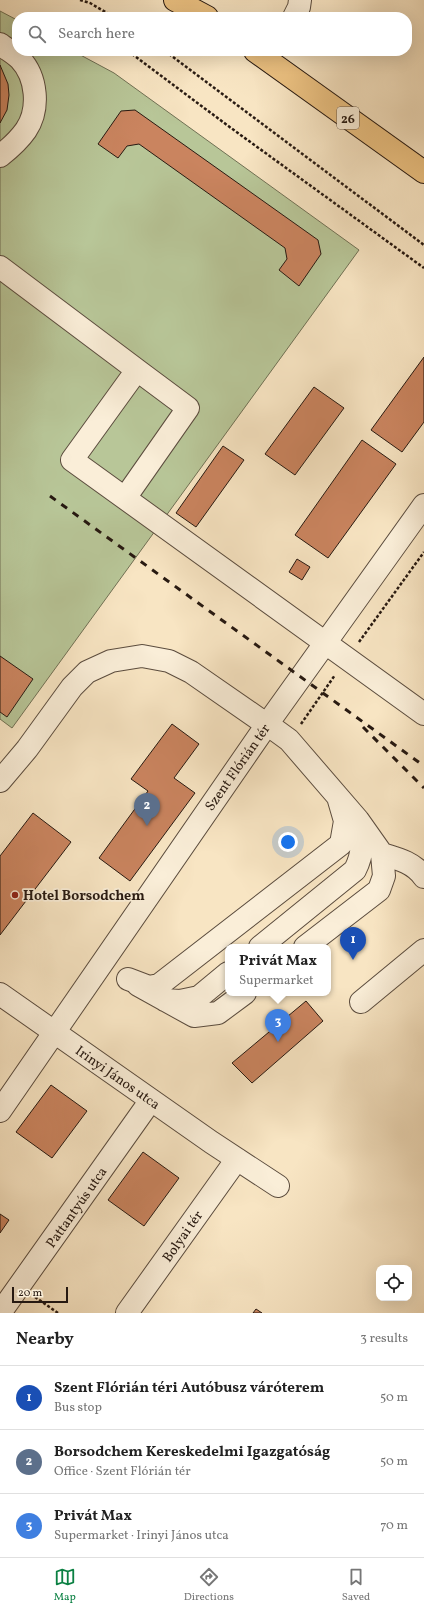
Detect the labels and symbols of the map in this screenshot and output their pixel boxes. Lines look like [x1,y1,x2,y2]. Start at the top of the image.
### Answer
road number: 26 [337,107,359,129]
street label: Szent Flórián tér [201,720,275,815]
pin: 2 [134,793,160,826]
your location [278,832,298,852]
place label: Hotel Borsodchem [23,887,145,906]
marker: Hotel Borsodchem [10,890,20,900]
pin: 1 [340,927,366,960]
pin: 3 [265,1009,291,1042]
street label: Irinyi János utca [71,1042,163,1115]
street label: Pattantyús utca [42,1163,112,1252]
street label: Bolyai tér [159,1207,208,1266]
scale bar [12,1285,68,1304]

